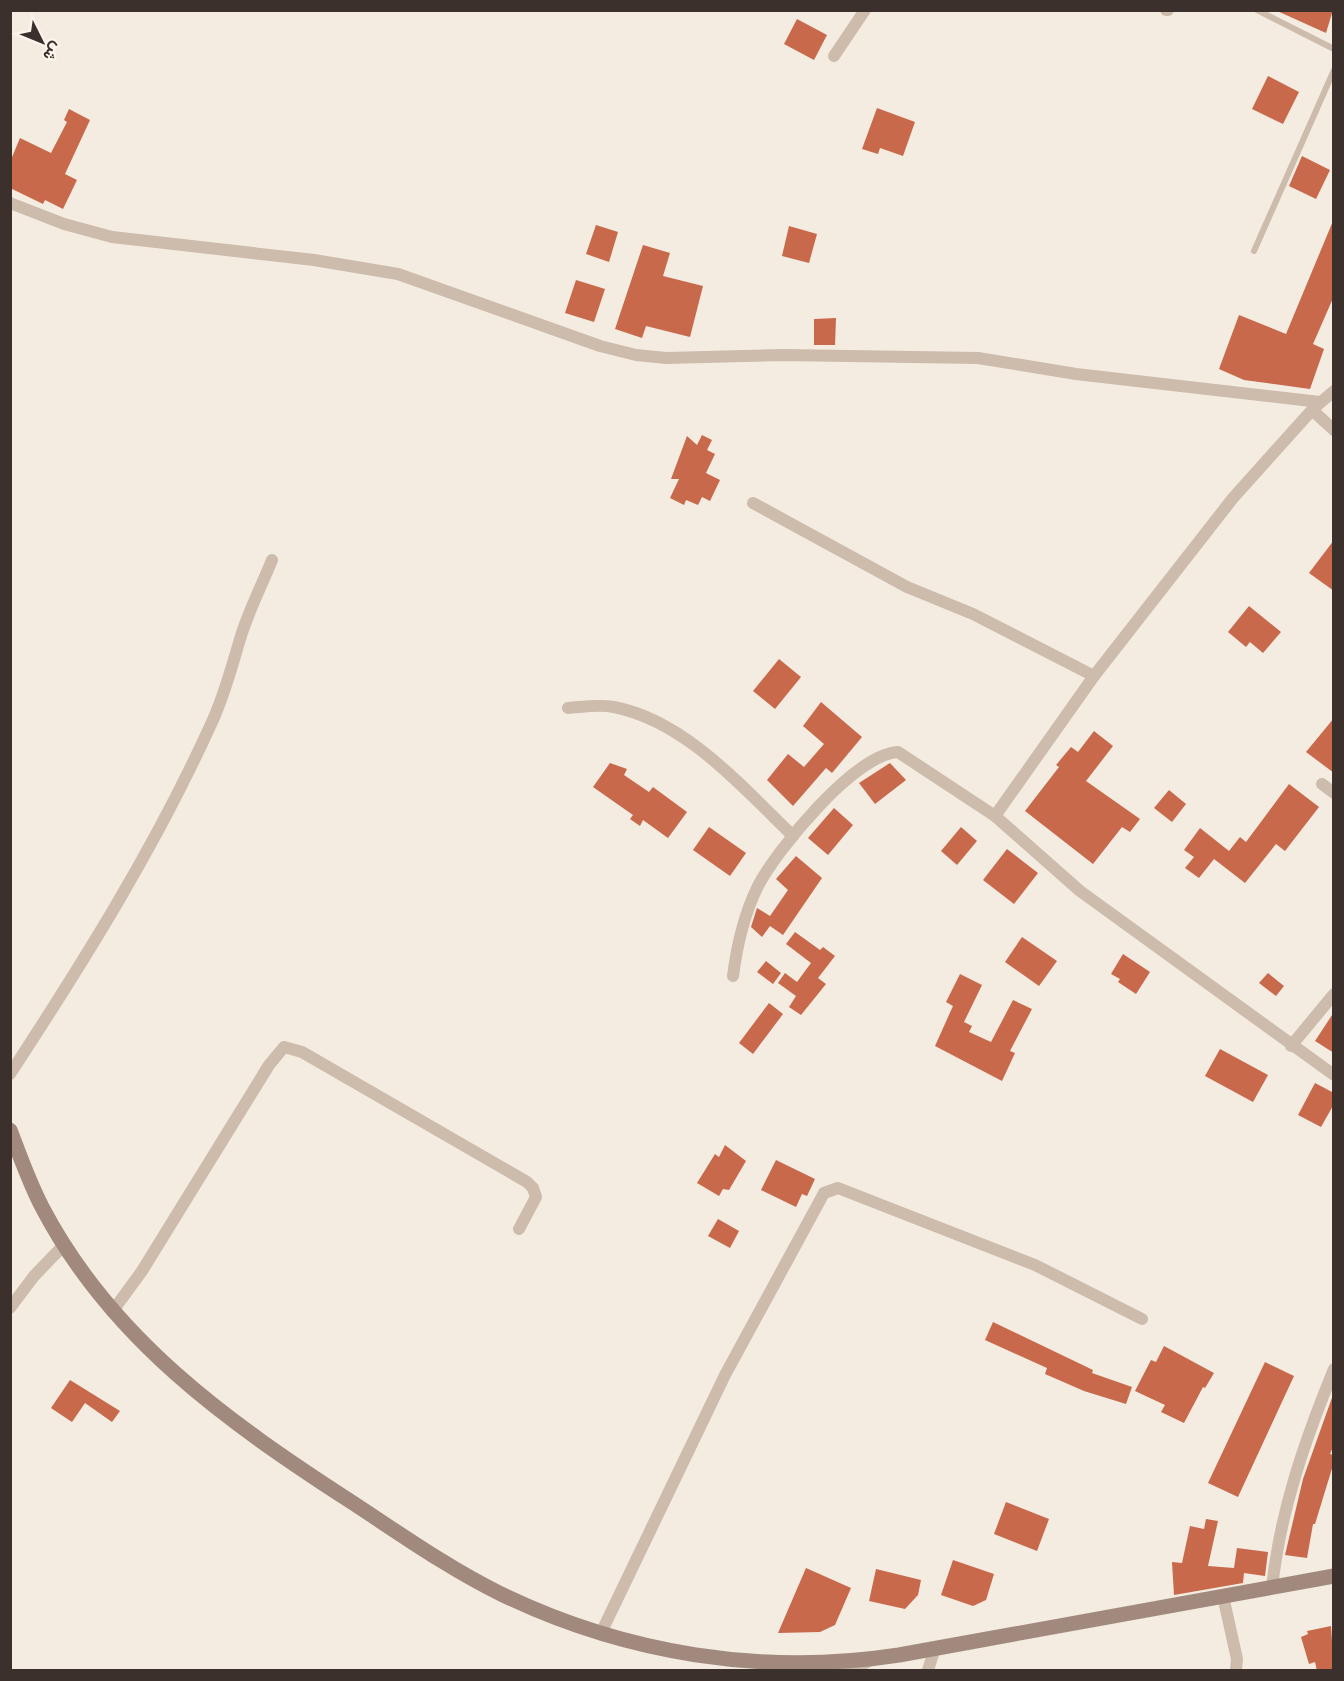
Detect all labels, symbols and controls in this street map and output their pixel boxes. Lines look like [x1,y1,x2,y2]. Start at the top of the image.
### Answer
north arrow [12,12,72,72]
text: ش [38,37,67,66]

